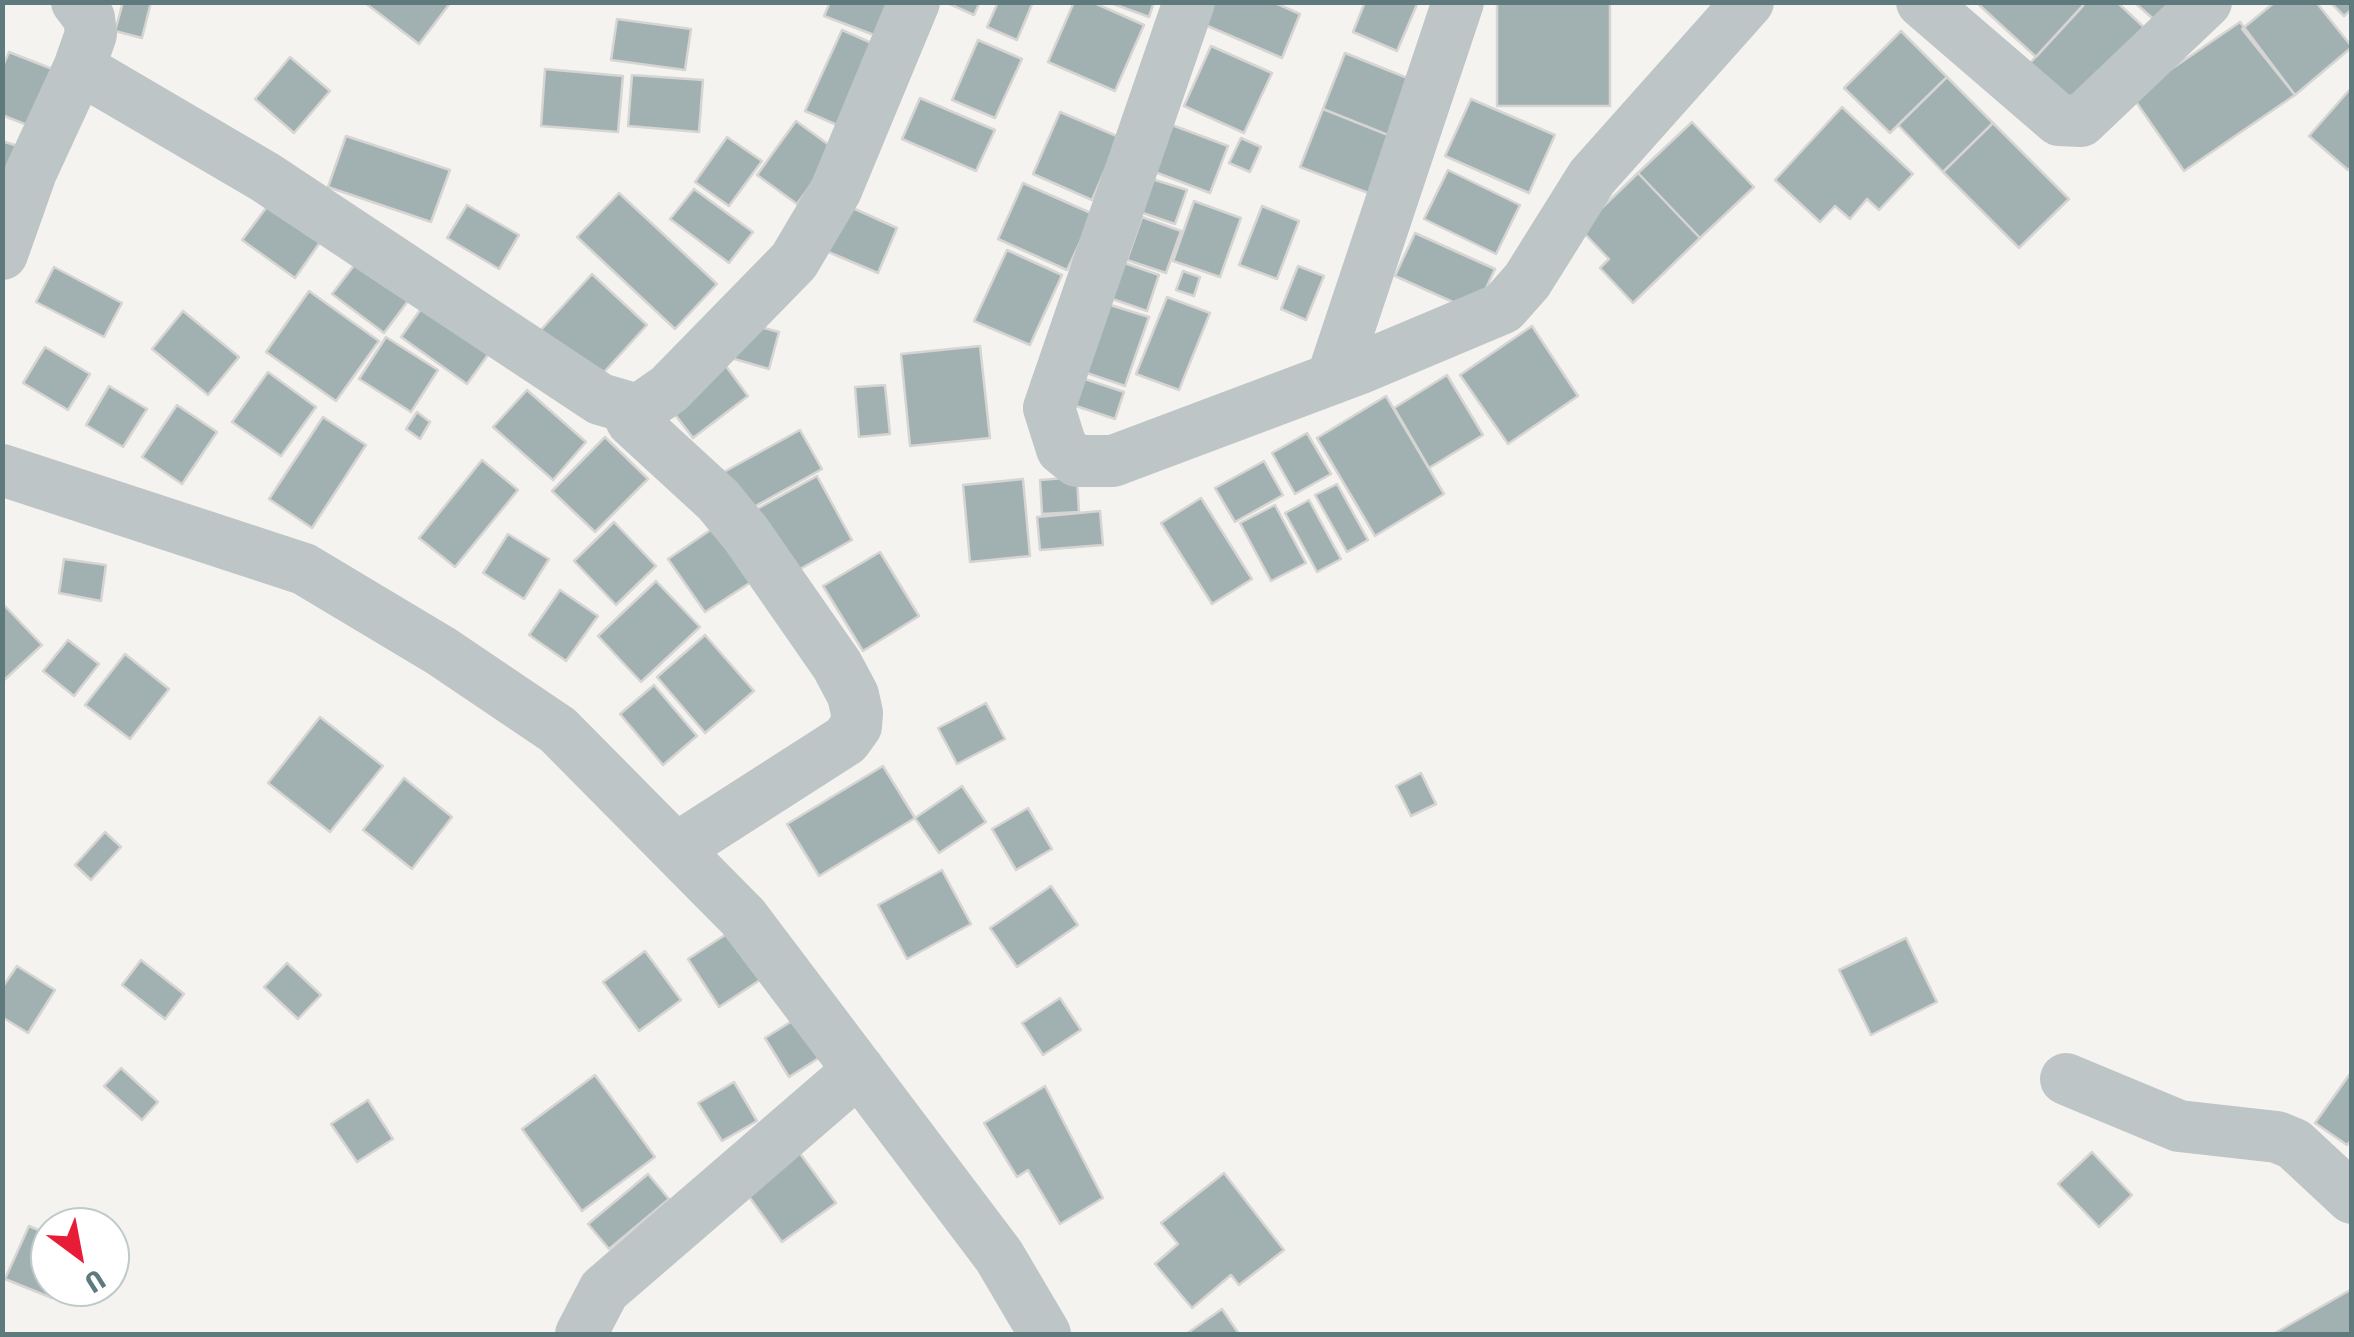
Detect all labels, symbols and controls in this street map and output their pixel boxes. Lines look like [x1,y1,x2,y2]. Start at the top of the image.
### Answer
north arrow [30,1207,130,1307]
text: U [79,1263,111,1300]

